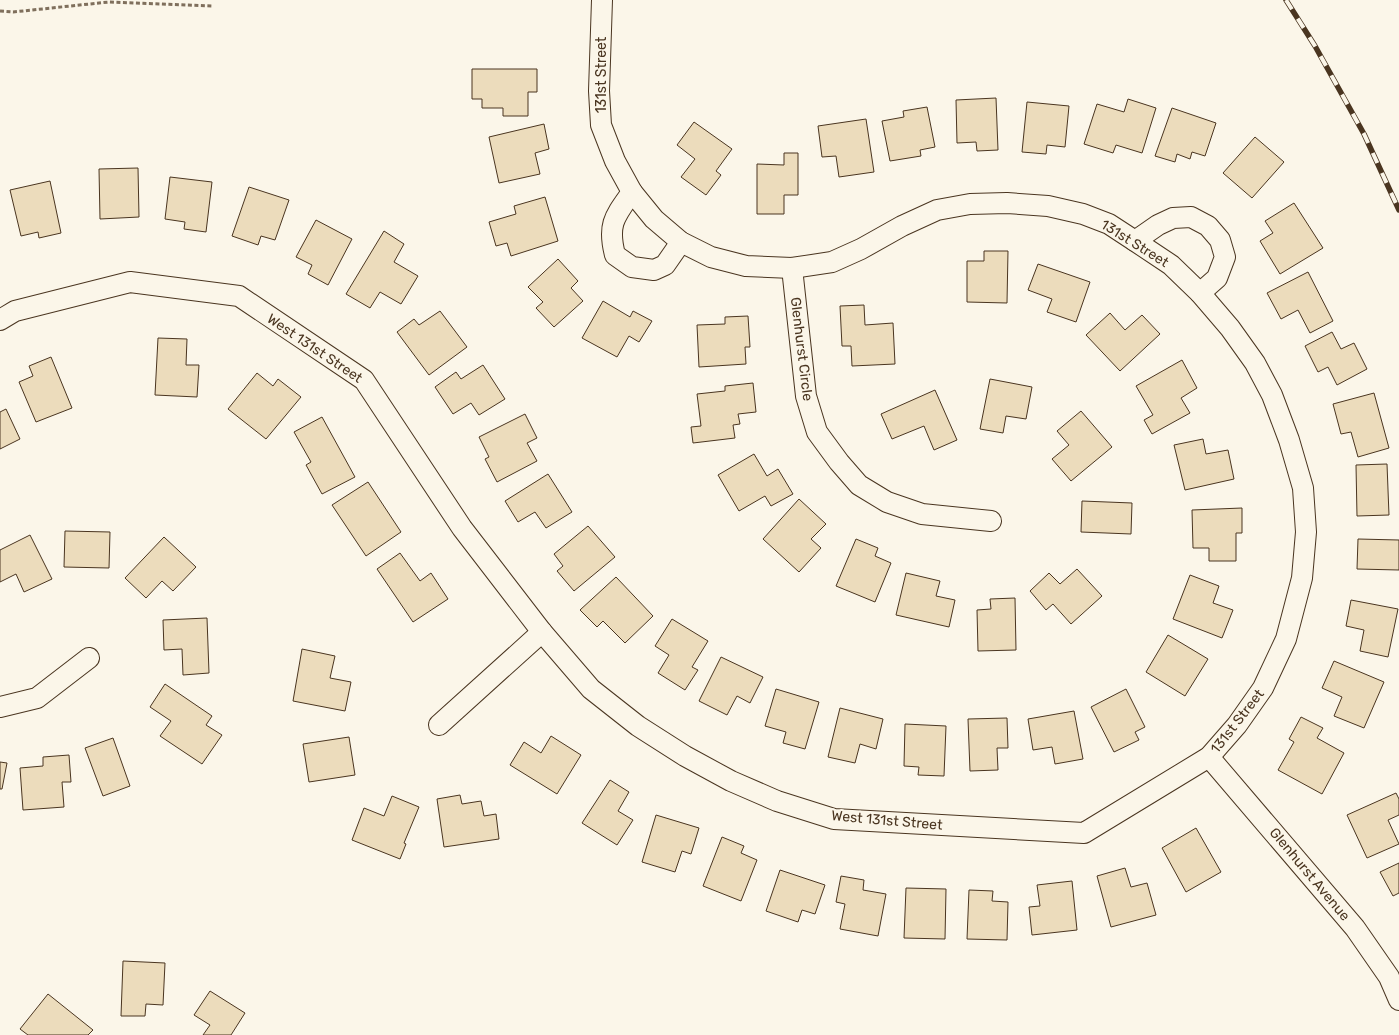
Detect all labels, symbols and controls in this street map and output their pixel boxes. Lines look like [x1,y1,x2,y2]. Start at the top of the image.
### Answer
street label: 131st Street [593,36,610,113]
street label: 131st Street [1098,216,1172,271]
street label: Glenhurst Circle [787,296,816,402]
street label: West 131st Street [264,310,366,387]
street label: 131st Street [1207,685,1268,757]
street label: West 131st Street [831,807,944,834]
street label: Glenhurst Avenue [1266,824,1354,924]

